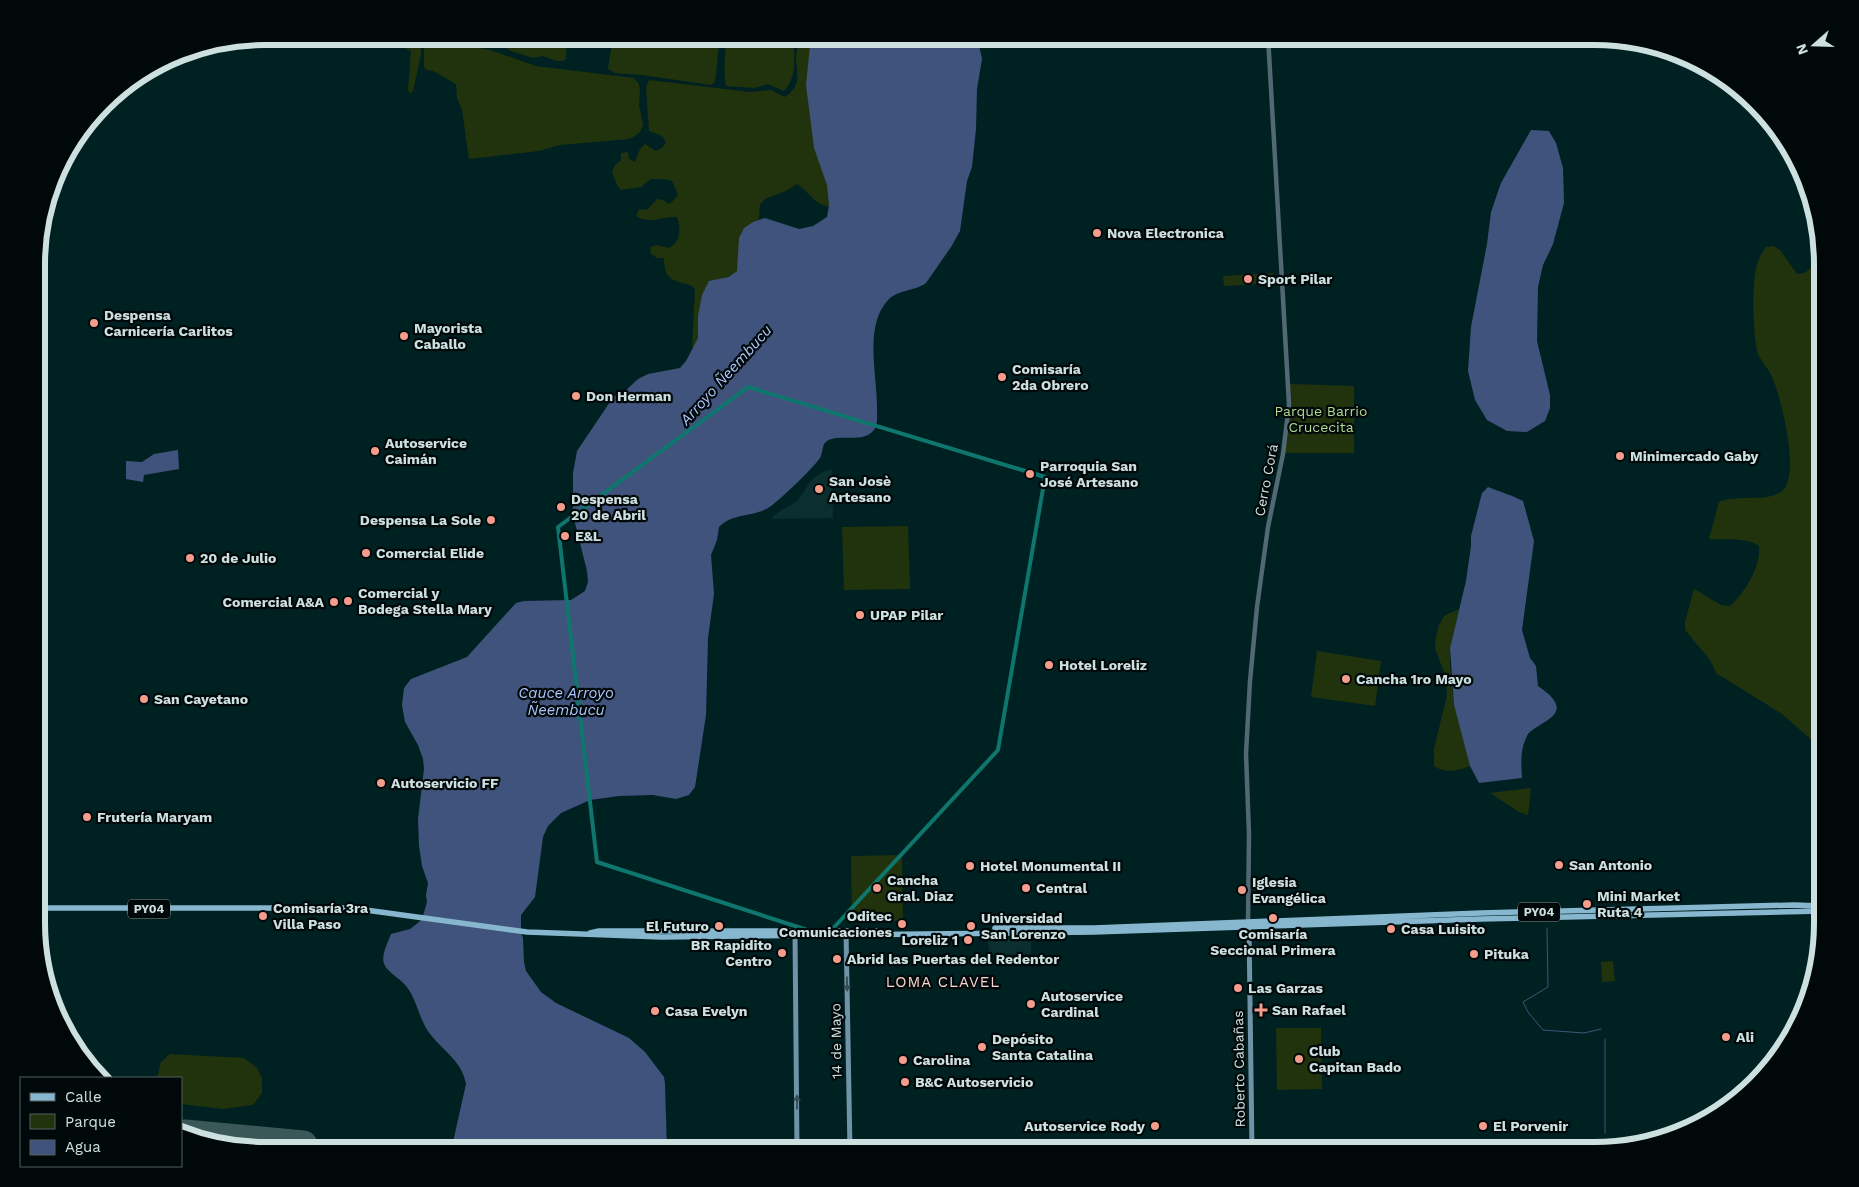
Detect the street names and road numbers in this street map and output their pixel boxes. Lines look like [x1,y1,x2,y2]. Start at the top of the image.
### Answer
street label: Cerro Corá [1251,442,1281,518]
road number: PY04 [128,900,170,919]
road number: PY04 [1518,902,1560,922]
street label: 14 de Mayo [827,1003,845,1079]
street label: Roberto Cabañas [1230,1010,1248,1128]

